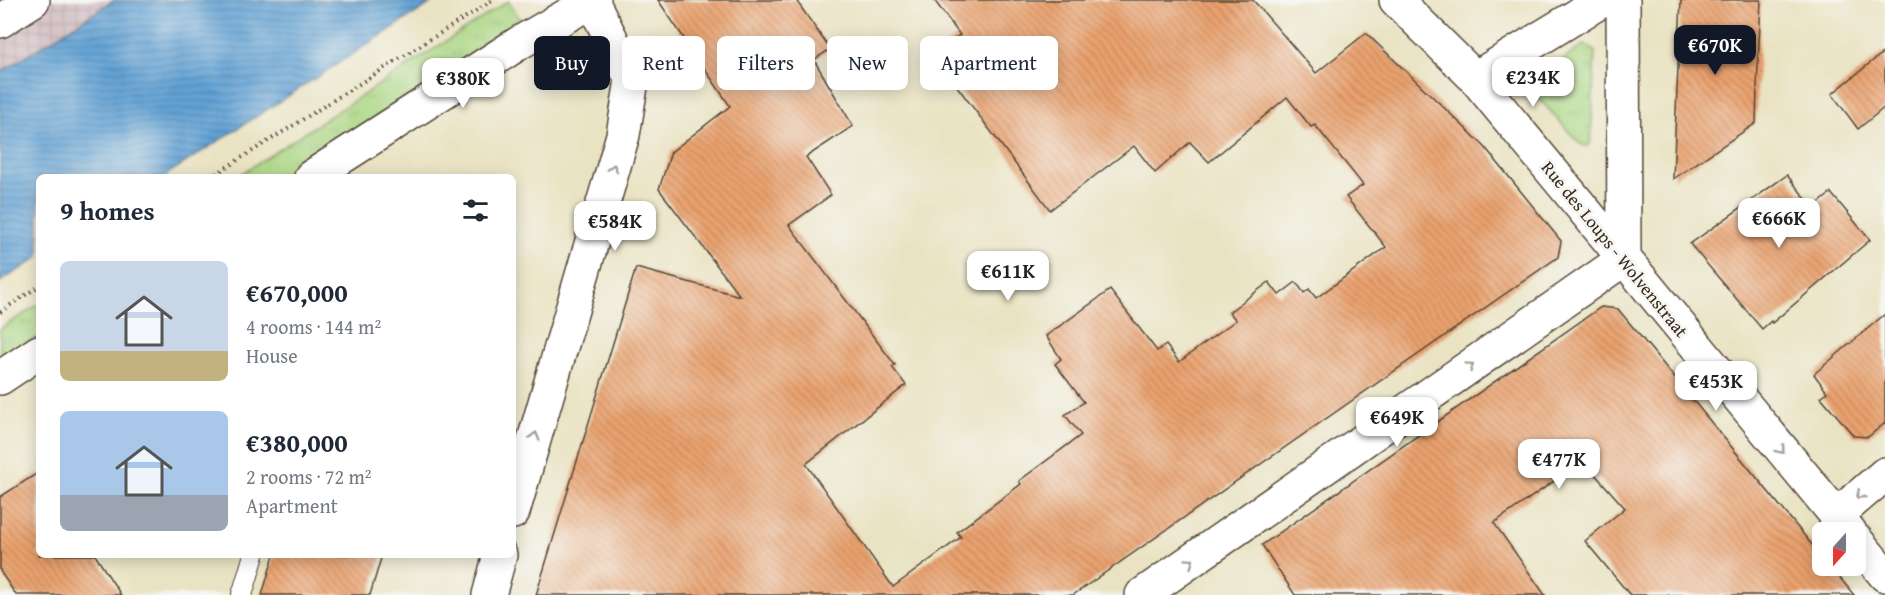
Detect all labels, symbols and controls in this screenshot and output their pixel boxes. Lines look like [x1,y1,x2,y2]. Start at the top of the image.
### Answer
pin: €670K [1673,25,1757,76]
text: €670K [1688,30,1742,59]
chip: Buy [534,36,610,90]
chip: Rent [622,36,705,90]
chip: Filters [717,36,815,90]
chip: New [827,36,908,90]
chip: Apartment [920,36,1058,90]
pin: €234K [1491,57,1575,108]
pin: €380K [421,58,505,109]
text: €234K [1506,62,1560,91]
text: €380K [436,63,490,92]
street label: Rue des Loups - Wolvenstraat [1535,155,1695,344]
one-way arrow [606,163,619,173]
text: 9 homes [60,191,155,230]
icon: filters [459,194,492,227]
pin: €666K [1737,198,1821,249]
pin: €584K [573,201,657,252]
text: €666K [1752,203,1806,232]
text: €584K [588,206,642,235]
pin: €611K [966,251,1050,302]
text: €611K [981,256,1035,285]
text: €670,000 [246,273,348,312]
icon: home [108,285,180,357]
text: 4 rooms · 144 m² [246,312,381,341]
text: House [246,341,298,370]
pin: €453K [1674,361,1758,412]
one-way arrow [1463,362,1474,373]
text: €453K [1689,366,1743,395]
pin: €649K [1355,397,1439,448]
text: €649K [1370,402,1424,431]
text: €380,000 [246,423,348,462]
one-way arrow [528,431,540,441]
icon: home [108,435,180,507]
pin: €477K [1517,439,1601,490]
one-way arrow [1773,443,1784,454]
text: €477K [1532,444,1586,473]
text: 2 rooms · 72 m² [246,462,372,491]
one-way arrow [1857,488,1867,499]
text: Apartment [246,491,338,520]
north arrow [1812,522,1866,576]
map controls [1812,522,1866,576]
one-way arrow [1183,558,1194,569]

